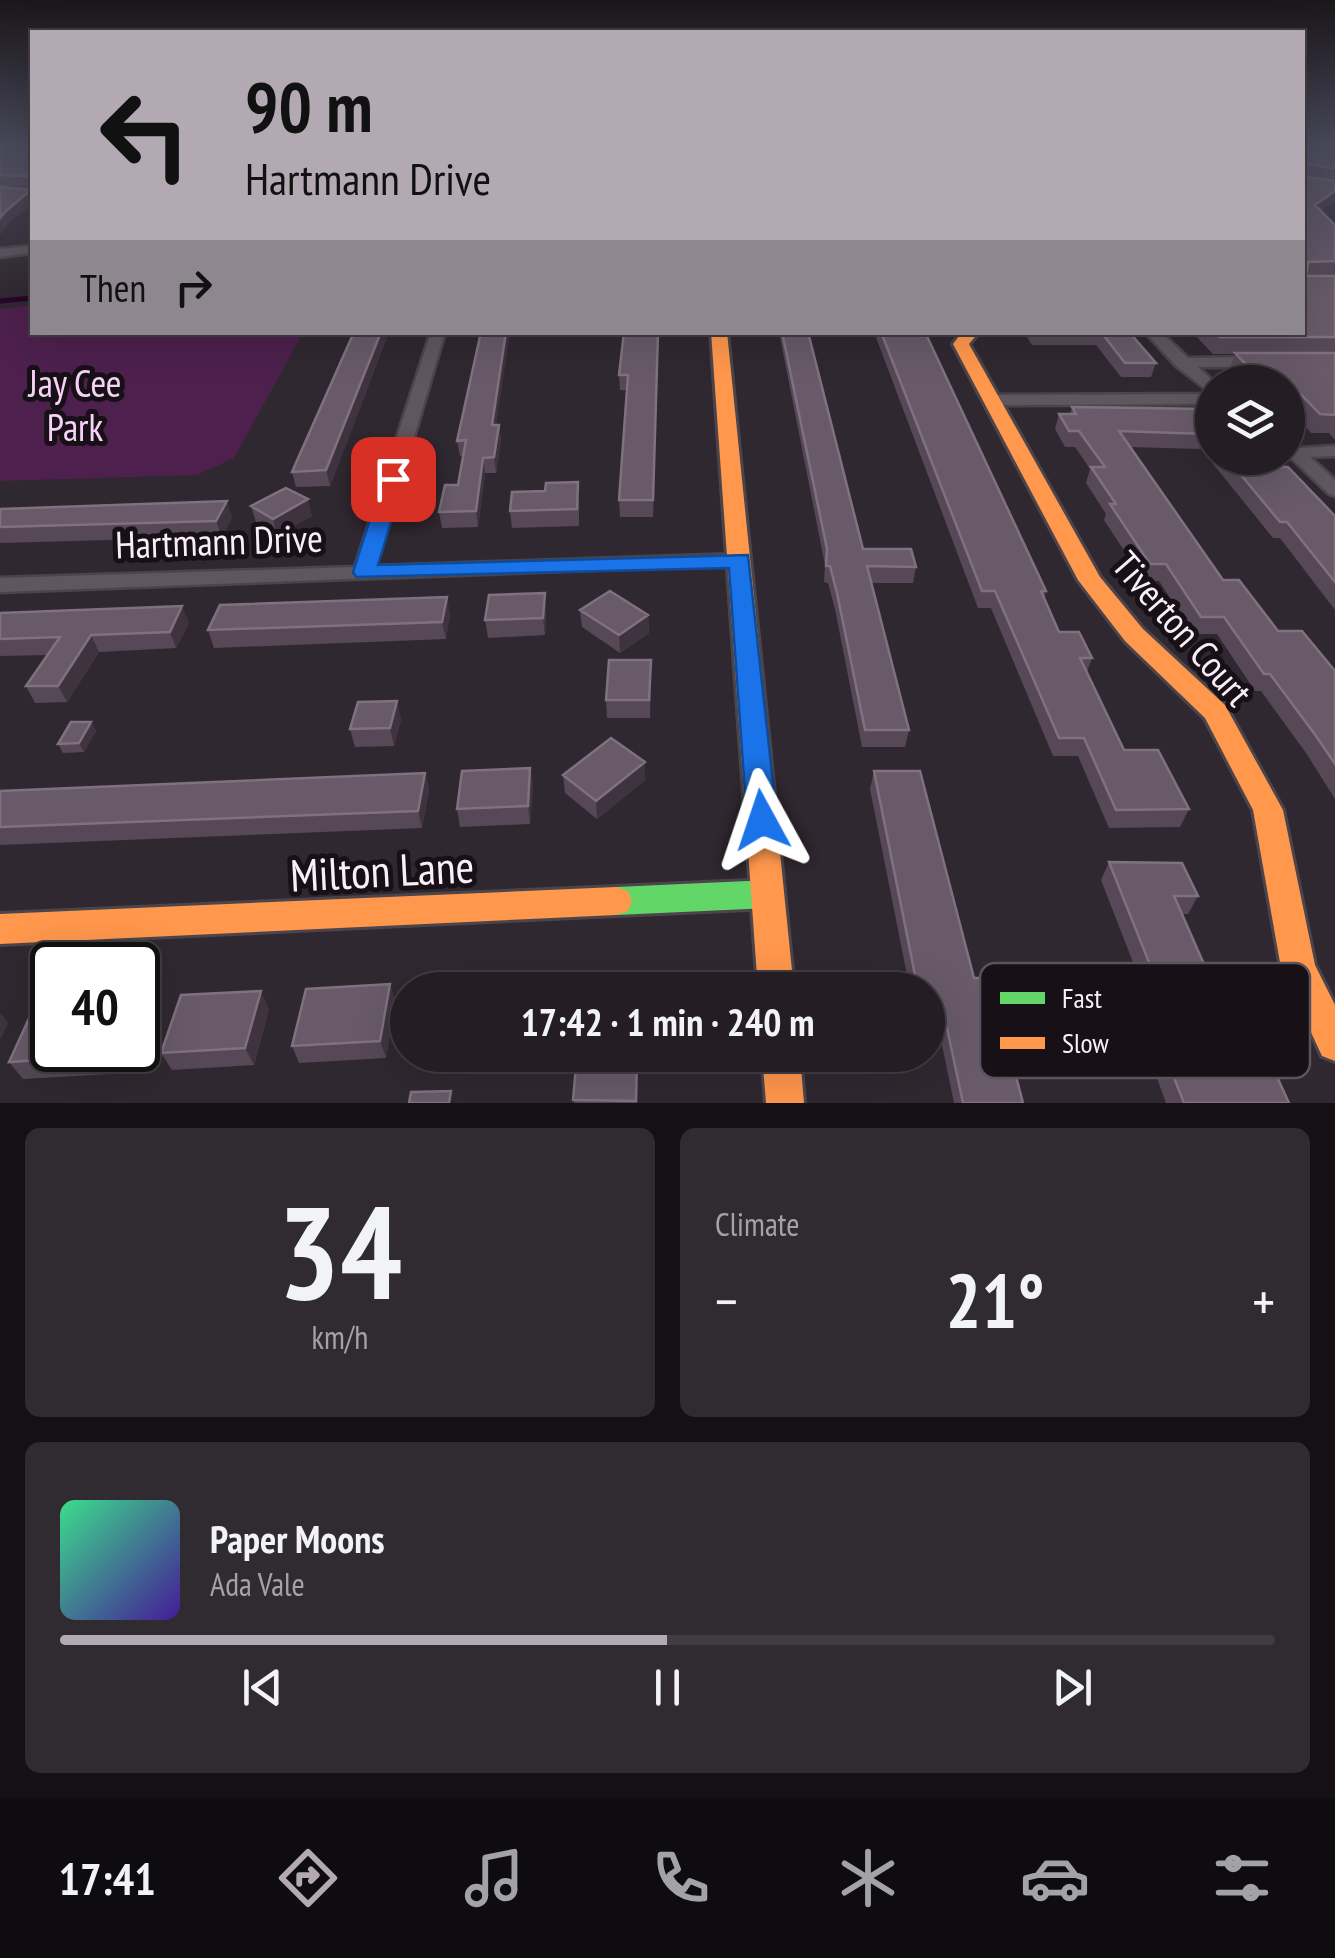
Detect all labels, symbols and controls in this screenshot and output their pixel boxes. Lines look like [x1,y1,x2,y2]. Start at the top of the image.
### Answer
text: 90 m [245,61,373,151]
icon: left [80,70,210,200]
text: Hartmann Drive [245,149,491,207]
icon: right [166,260,221,315]
text: Then [80,263,146,312]
park label: Jay Cee Park [27,358,122,451]
map controls [1195,365,1305,475]
button: layers [1195,365,1305,475]
pin [351,437,436,522]
icon: arrive [366,452,421,507]
street label: Hartmann Drive [114,512,324,569]
street label: Tiverton Court [1103,540,1264,716]
position arrow [710,768,814,872]
street label: Milton Lane [289,836,475,904]
speed limit sign: 40 [30,942,160,1072]
legend [980,963,1310,1078]
text: Fast [1062,979,1102,1016]
text: 17:42 · 1 min · 240 m [521,997,814,1046]
text: Slow [1062,1024,1109,1061]
text: 34 [278,1167,402,1335]
text: Climate [715,1203,799,1245]
text: 21° [945,1252,1045,1349]
text: − [715,1265,738,1336]
text: + [1252,1265,1275,1336]
text: km/h [312,1316,368,1358]
text: Paper Moons [210,1514,385,1563]
text: Ada Vale [210,1563,305,1605]
icon: previous [235,1660,290,1715]
icon: pause [640,1660,695,1715]
icon: next [1045,1660,1100,1715]
icon: directions [273,1843,343,1913]
icon: music [459,1843,529,1913]
icon: phone [646,1843,716,1913]
icon: climate [833,1843,903,1913]
icon: car [1020,1843,1090,1913]
icon: filters [1207,1843,1277,1913]
text: 17:41 [58,1849,156,1907]

